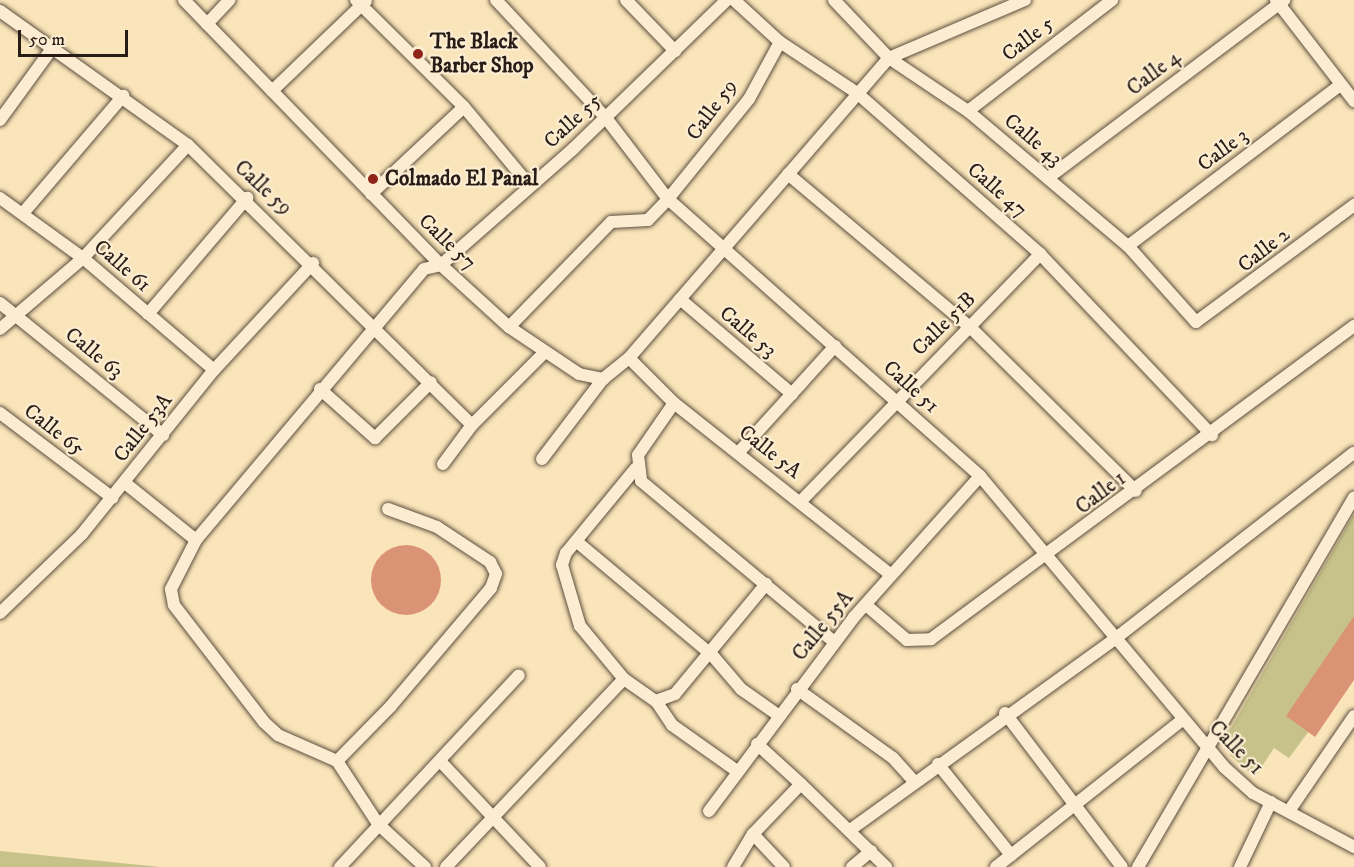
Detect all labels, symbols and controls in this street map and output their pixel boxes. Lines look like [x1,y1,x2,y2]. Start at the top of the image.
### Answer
street label: Calle 5 [997,11,1059,67]
scale bar [21,18,130,56]
text: 50 m [29,29,65,51]
place label: The Black Barber Shop [430,29,534,79]
street label: Calle 4 [1122,45,1186,101]
marker: The Black Barber Shop [411,47,425,61]
street label: Calle 59 [681,74,743,146]
street label: Calle 55 [539,88,607,154]
street label: Calle 43 [999,108,1067,172]
street label: Calle 3 [1193,123,1253,177]
street label: Calle 59 [229,155,297,221]
street label: Calle 47 [962,157,1032,223]
place label: Colmado El Panal [385,166,538,192]
marker: Colmado El Panal [366,172,380,186]
street label: Calle 57 [413,209,481,275]
street label: Calle 2 [1233,222,1295,278]
street label: Calle 61 [88,234,156,298]
street label: Calle 51B [907,287,981,361]
street label: Calle 53 [714,301,782,363]
street label: Calle 63 [60,322,128,384]
street label: Calle 51 [878,355,944,419]
street label: Calle 53A [108,389,178,467]
street label: Calle 65 [19,399,89,461]
street label: Calle 5A [734,420,806,484]
street label: Calle 1 [1071,466,1131,520]
street label: Calle 55A [787,586,859,666]
street label: Calle 51 [1203,715,1269,781]

